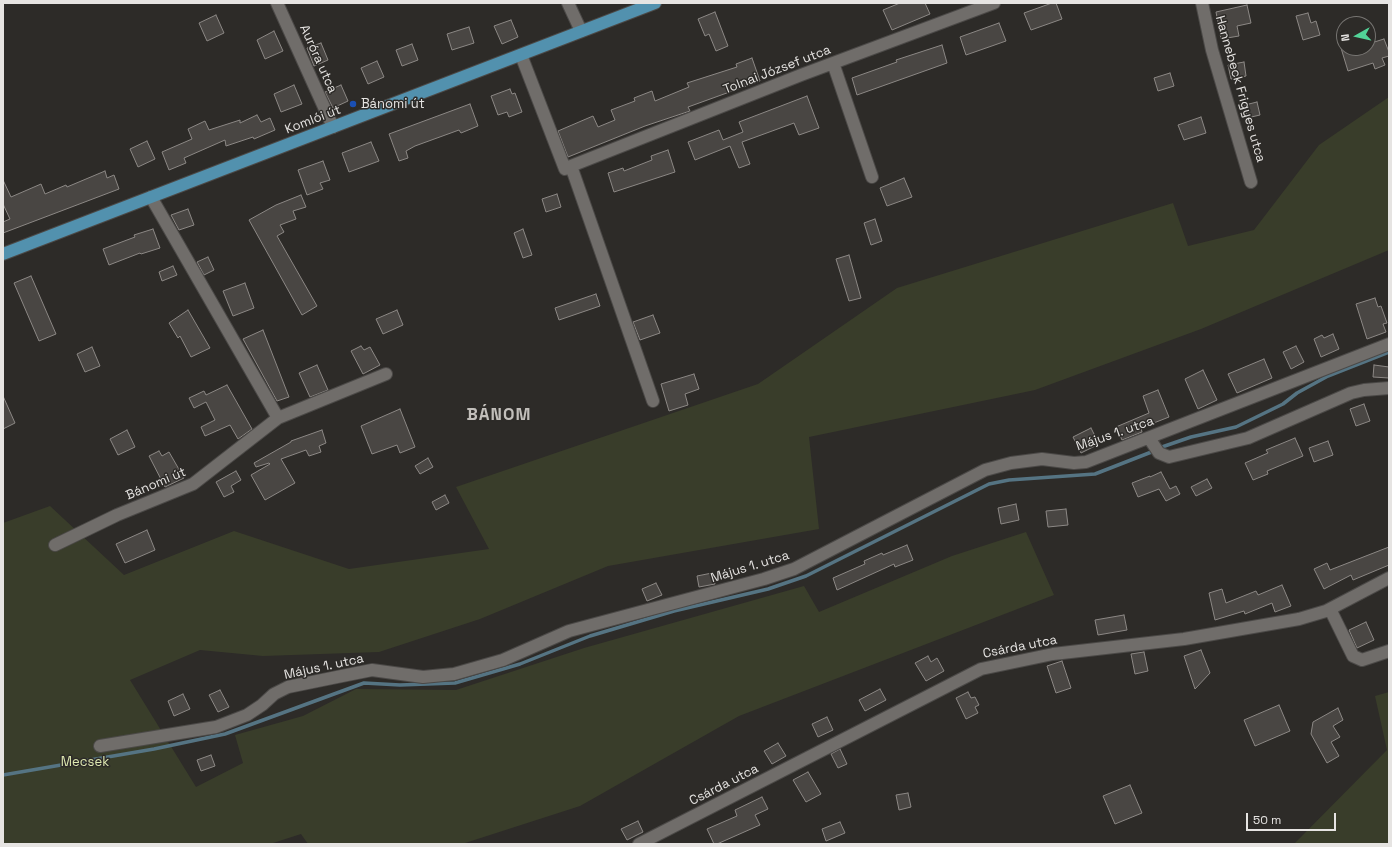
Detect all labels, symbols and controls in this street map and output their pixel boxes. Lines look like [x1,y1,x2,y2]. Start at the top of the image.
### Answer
street label: Hannebeck Frigyes utca [1212,14,1268,164]
north arrow [1336,16,1376,56]
street label: Auróra utca [296,22,340,96]
text: N [1338,33,1353,42]
street label: Tolnai József utca [721,42,833,98]
place label: Bánomi út [361,96,425,112]
marker: Bánomi út [348,99,358,109]
street label: Komlói út [283,102,343,138]
district label: BÁNOM [467,405,531,425]
street label: Május 1. utca [1074,413,1156,455]
street label: Bánomi út [124,464,188,504]
street label: Május 1. utca [709,548,791,586]
street label: Csárda utca [981,632,1059,662]
street label: Május 1. utca [283,651,365,683]
park label: Mecsek [61,754,109,770]
street label: Csárda utca [687,761,761,809]
scale bar [1248,805,1338,831]
text: 50 m [1253,812,1281,828]

